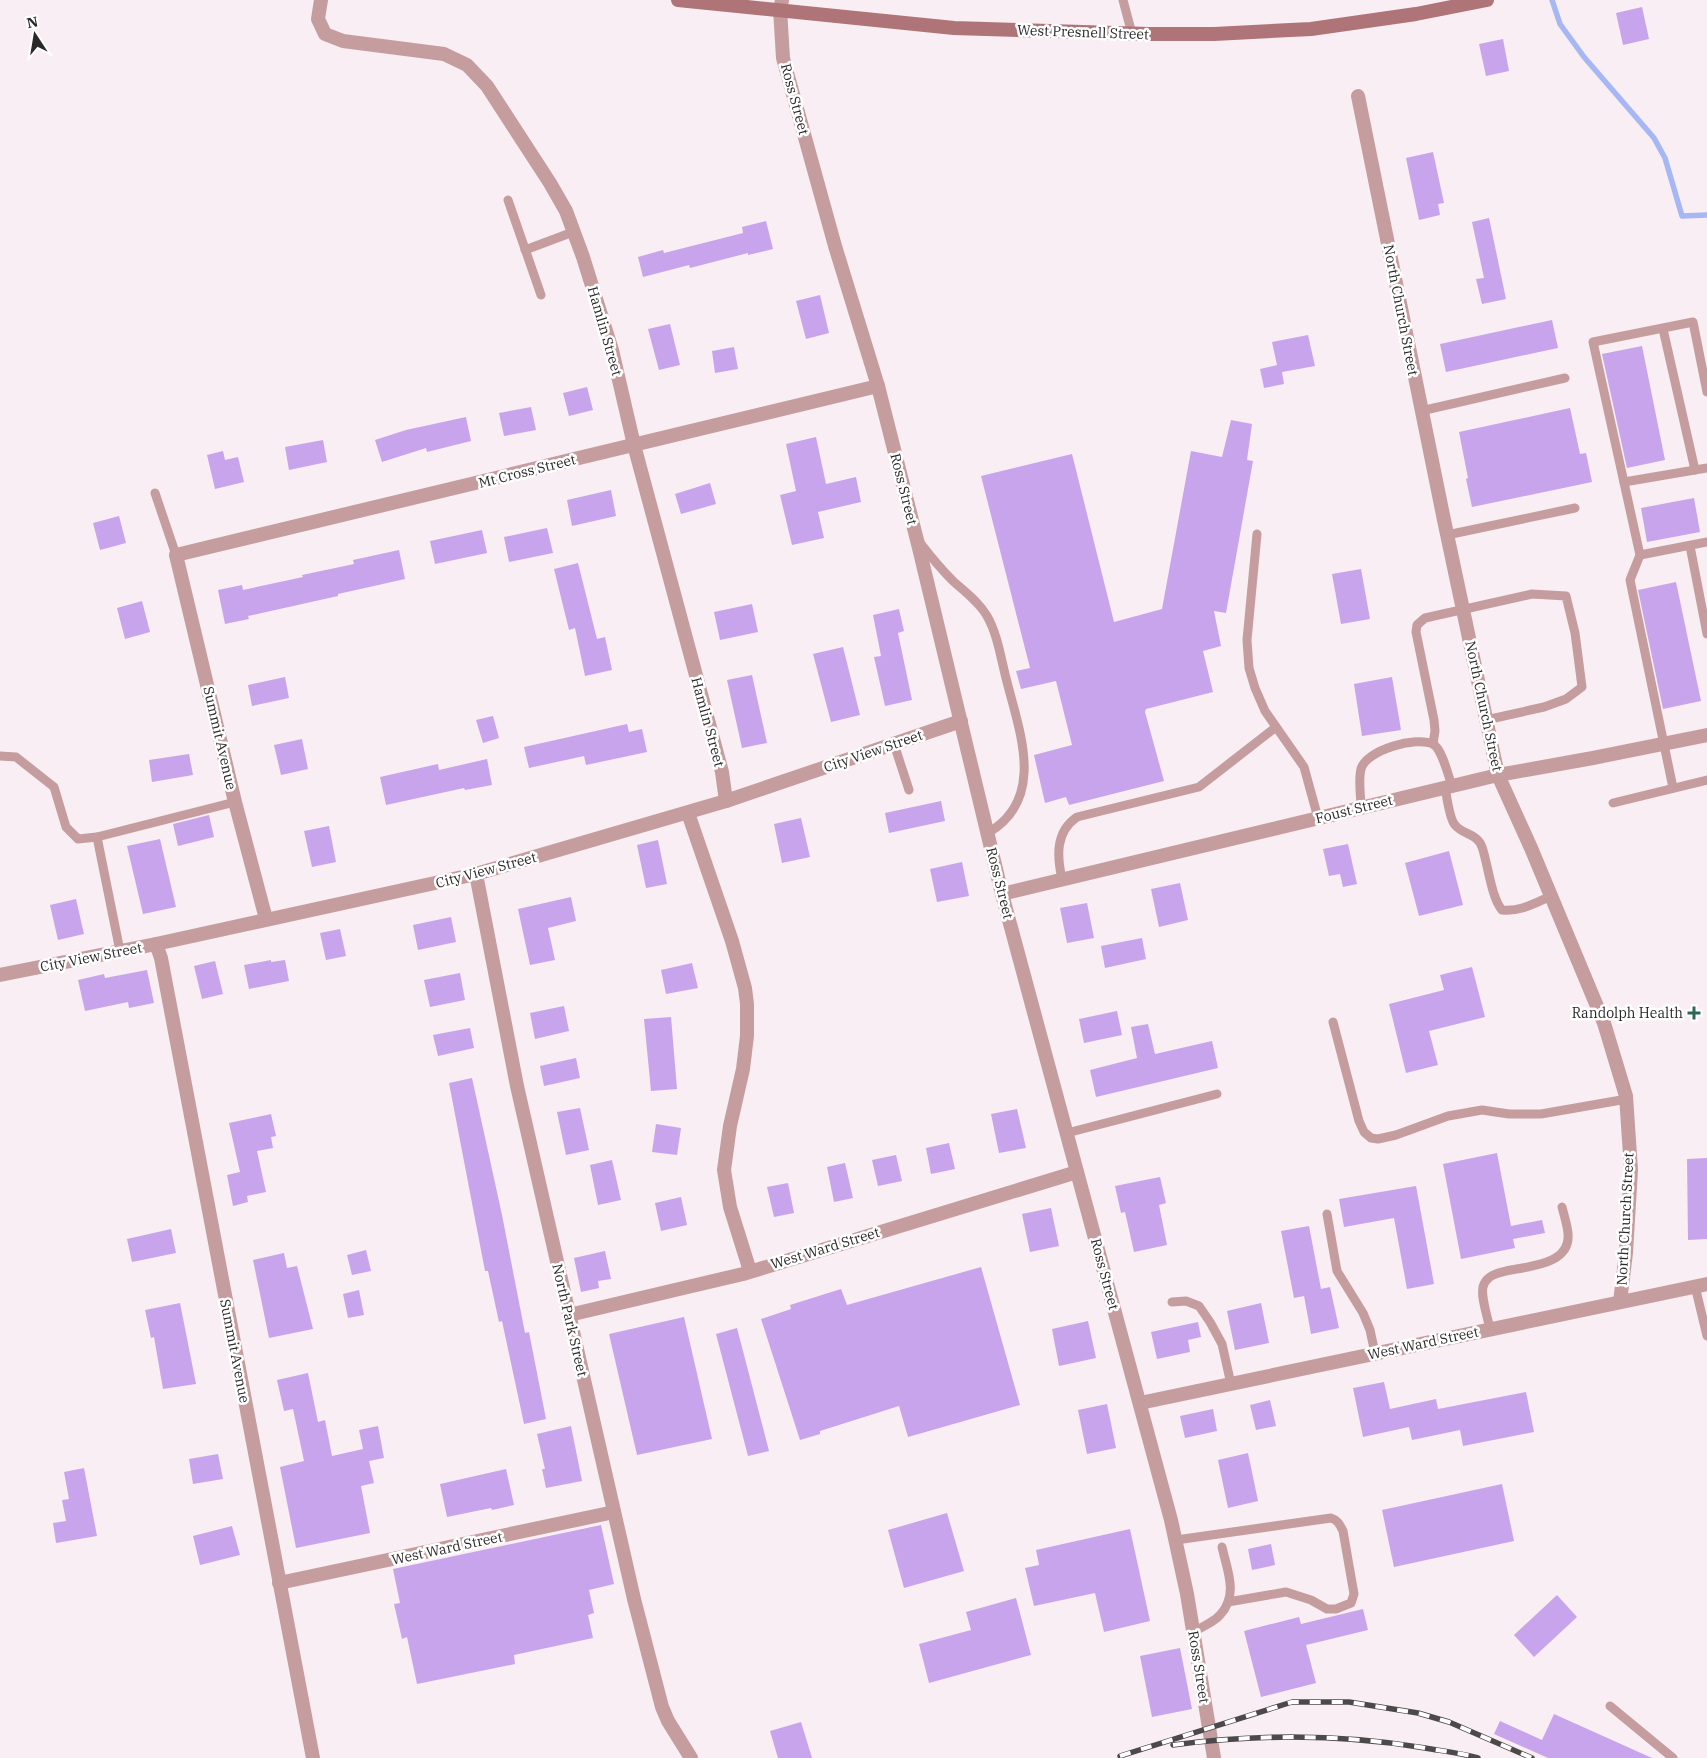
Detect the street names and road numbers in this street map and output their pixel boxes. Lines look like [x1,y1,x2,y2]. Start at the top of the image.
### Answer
street label: West Presnell Street [1017,21,1149,43]
street label: Ross Street [777,61,813,137]
street label: North Church Street [1379,243,1423,377]
street label: Hamlin Street [584,284,626,378]
street label: Mt Cross Street [477,450,578,492]
street label: Ross Street [886,451,922,527]
street label: North Church Street [1461,639,1507,773]
street label: Hamlin Street [687,675,729,769]
street label: Summit Avenue [199,685,241,791]
street label: City View Street [821,726,925,776]
street label: Foust Street [1313,791,1395,827]
street label: Ross Street [982,845,1018,921]
street label: City View Street [434,848,538,892]
street label: City View Street [38,938,144,976]
street label: North Church Street [1613,1152,1637,1286]
street label: West Ward Street [768,1223,882,1273]
street label: Ross Street [1087,1236,1123,1312]
street label: North Park Street [548,1262,592,1378]
street label: Summit Avenue [216,1298,254,1404]
street label: West Ward Street [1366,1322,1480,1364]
street label: West Ward Street [390,1527,504,1569]
street label: Ross Street [1184,1629,1214,1705]

